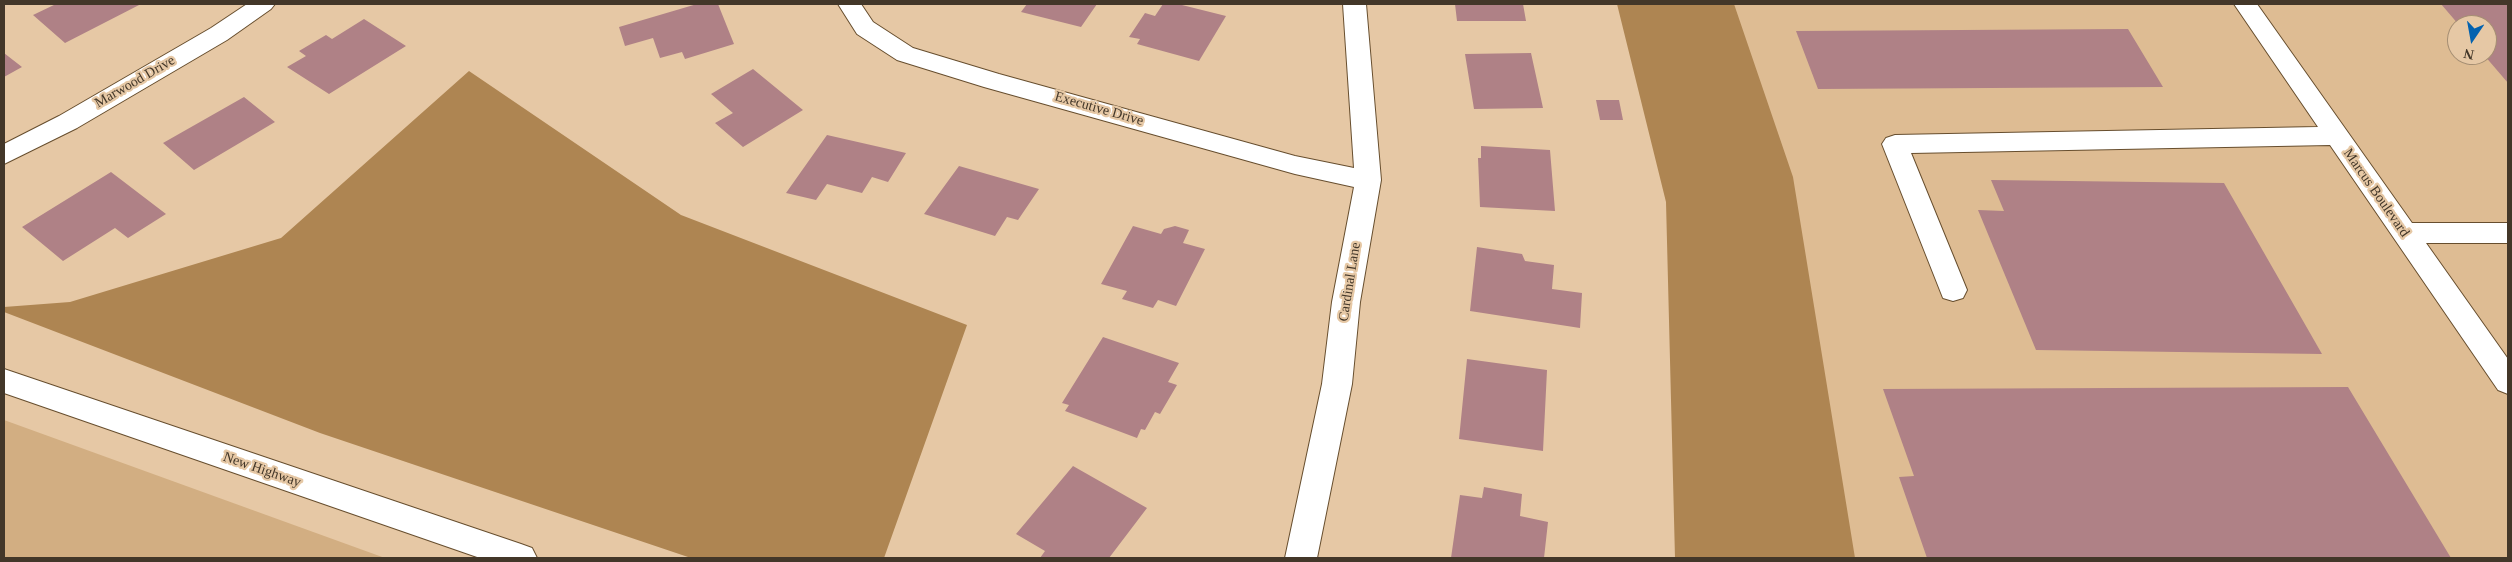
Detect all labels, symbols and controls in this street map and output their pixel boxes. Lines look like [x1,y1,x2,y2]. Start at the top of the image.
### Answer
north arrow [2447,15,2497,65]
text: N [2462,46,2475,63]
street label: Marwood Drive [92,52,178,112]
street label: Executive Drive [1053,88,1145,130]
street label: Marcus Boulevard [2339,146,2413,240]
street label: Cardinal Lane [1335,241,1365,323]
street label: New Highway [221,449,303,491]

